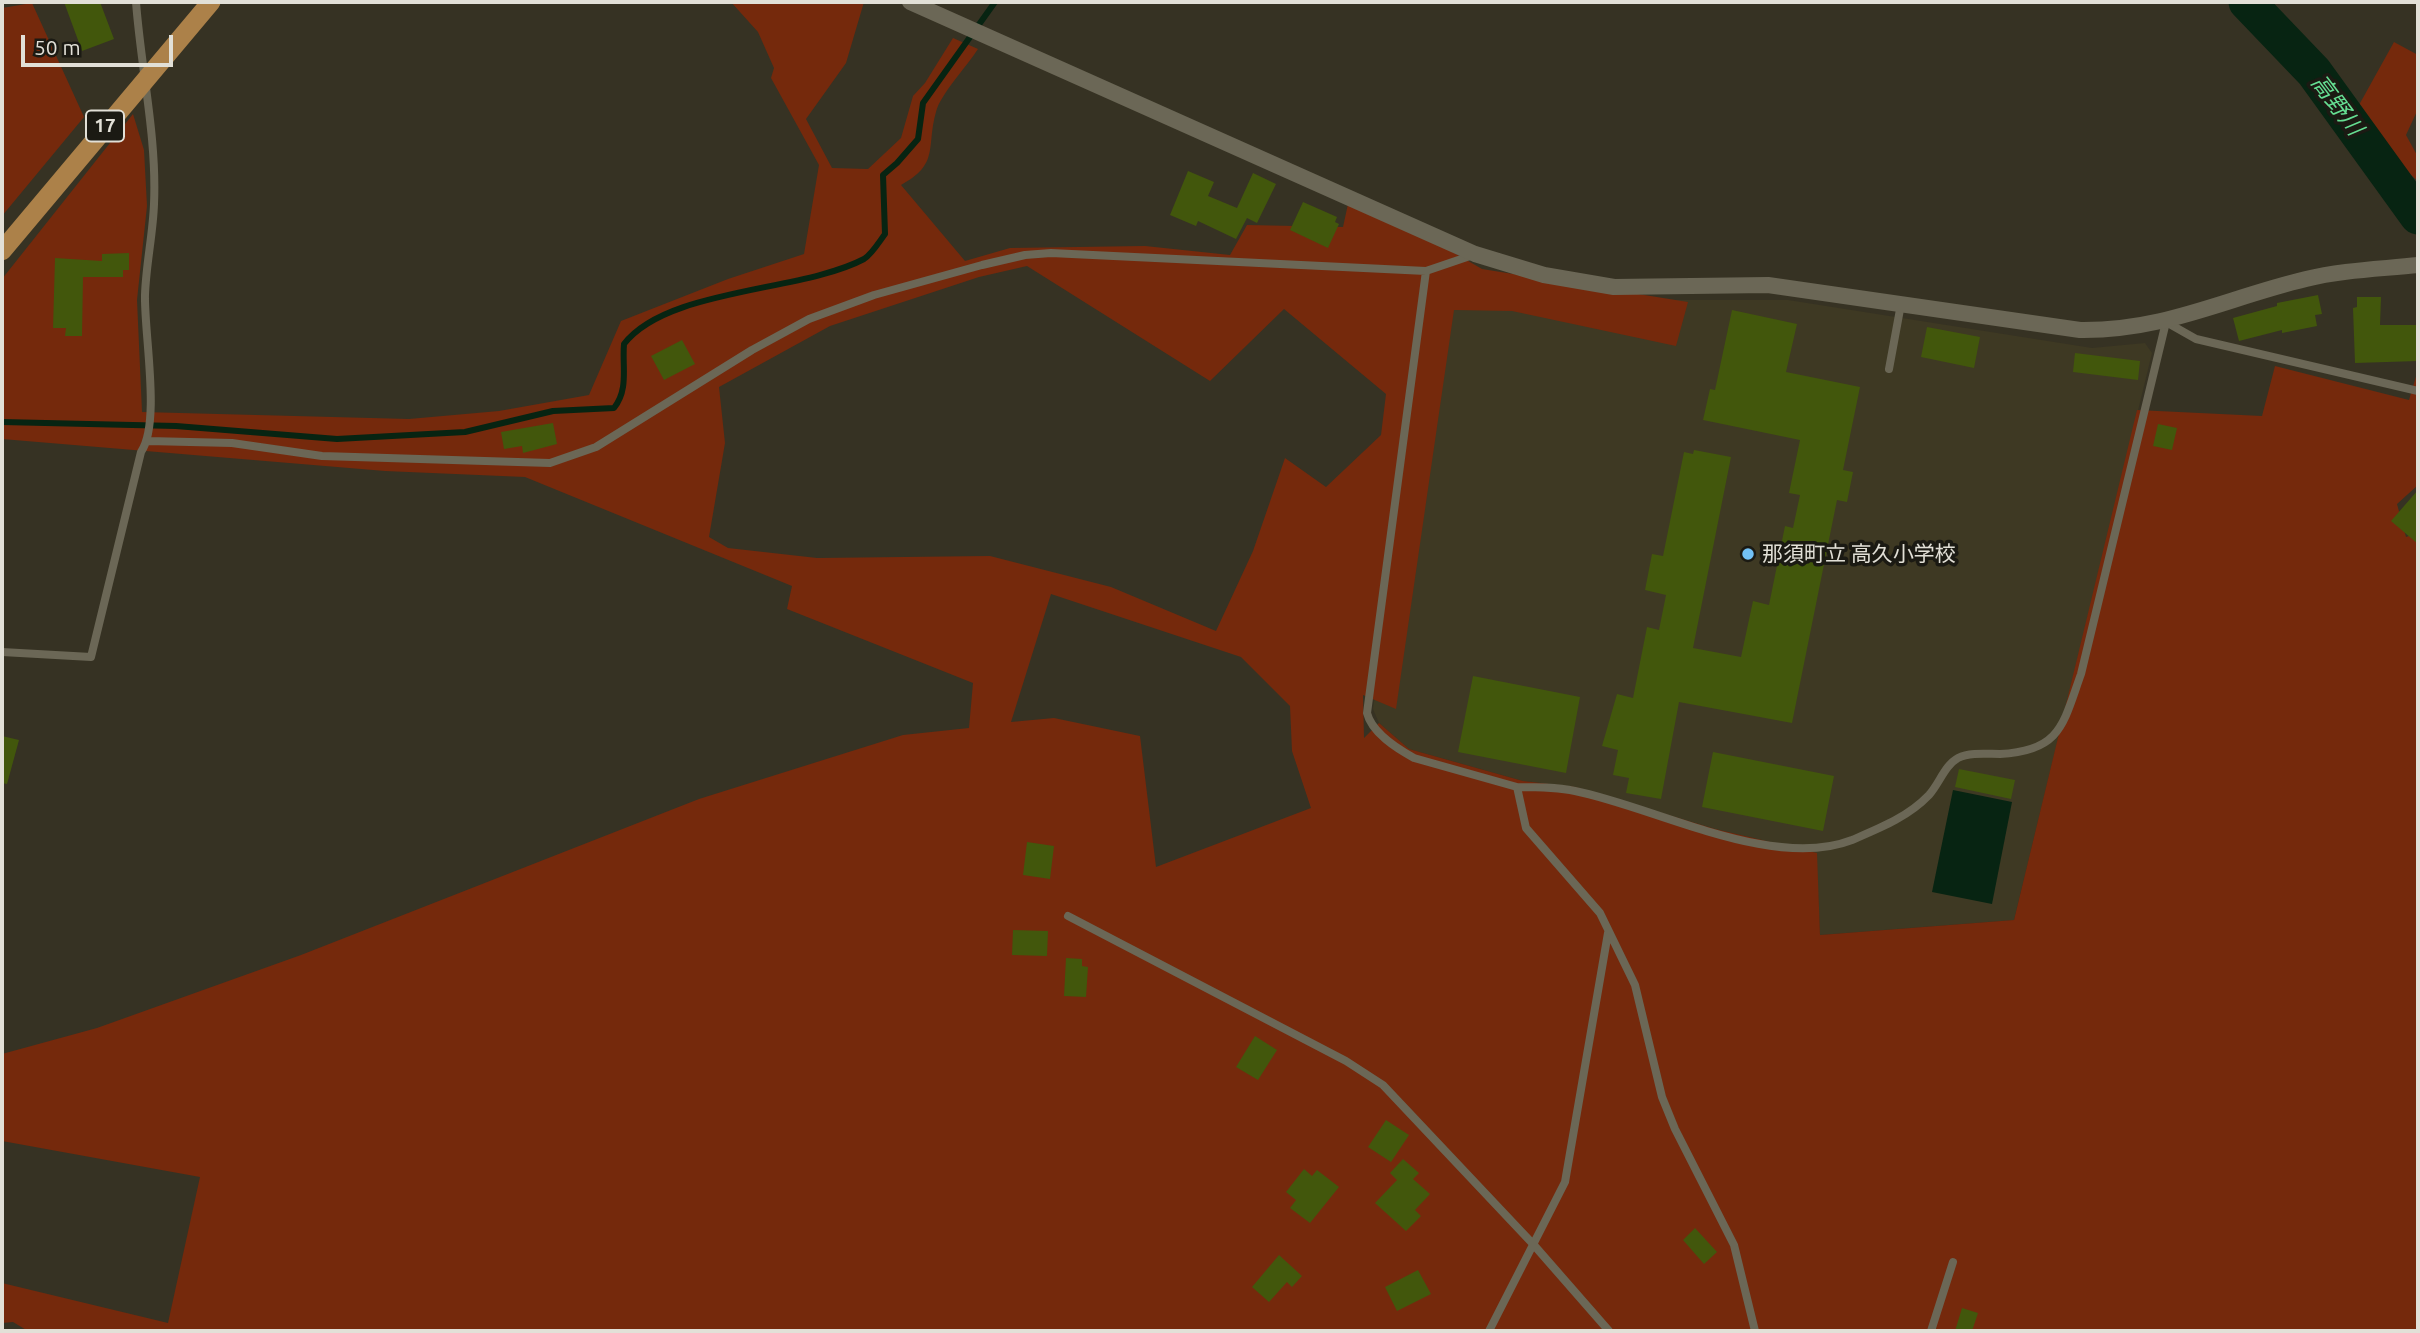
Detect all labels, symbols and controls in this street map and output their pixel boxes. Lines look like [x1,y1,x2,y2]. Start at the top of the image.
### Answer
scale bar [24,21,177,65]
text: 50 m [34,35,81,59]
water label: 高野川 [2305,69,2369,141]
road number: 17 [86,110,124,142]
place label: 那須町立 高久小学校 [1762,541,1956,567]
marker: 那須町立 高久小学校 [1740,546,1756,562]

